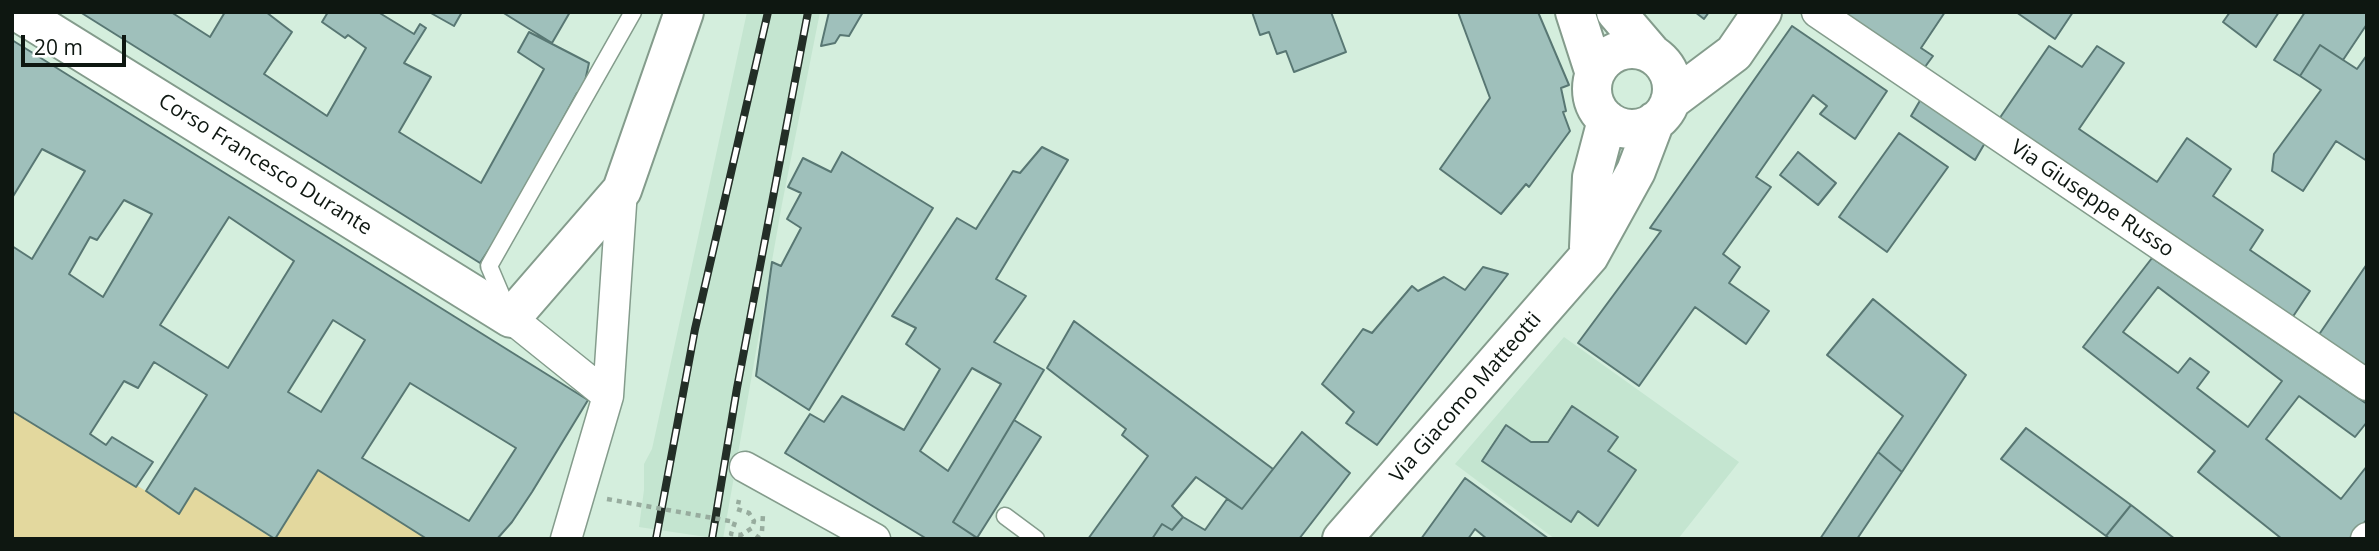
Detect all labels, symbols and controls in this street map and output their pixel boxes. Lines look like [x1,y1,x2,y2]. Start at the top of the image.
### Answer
scale bar [24,21,130,65]
text: 20 m [34,33,83,61]
street label: Corso Francesco Durante [154,89,376,241]
street label: Via Giuseppe Russo [2006,135,2178,263]
street label: Via Giacomo Matteotti [1385,308,1547,488]

